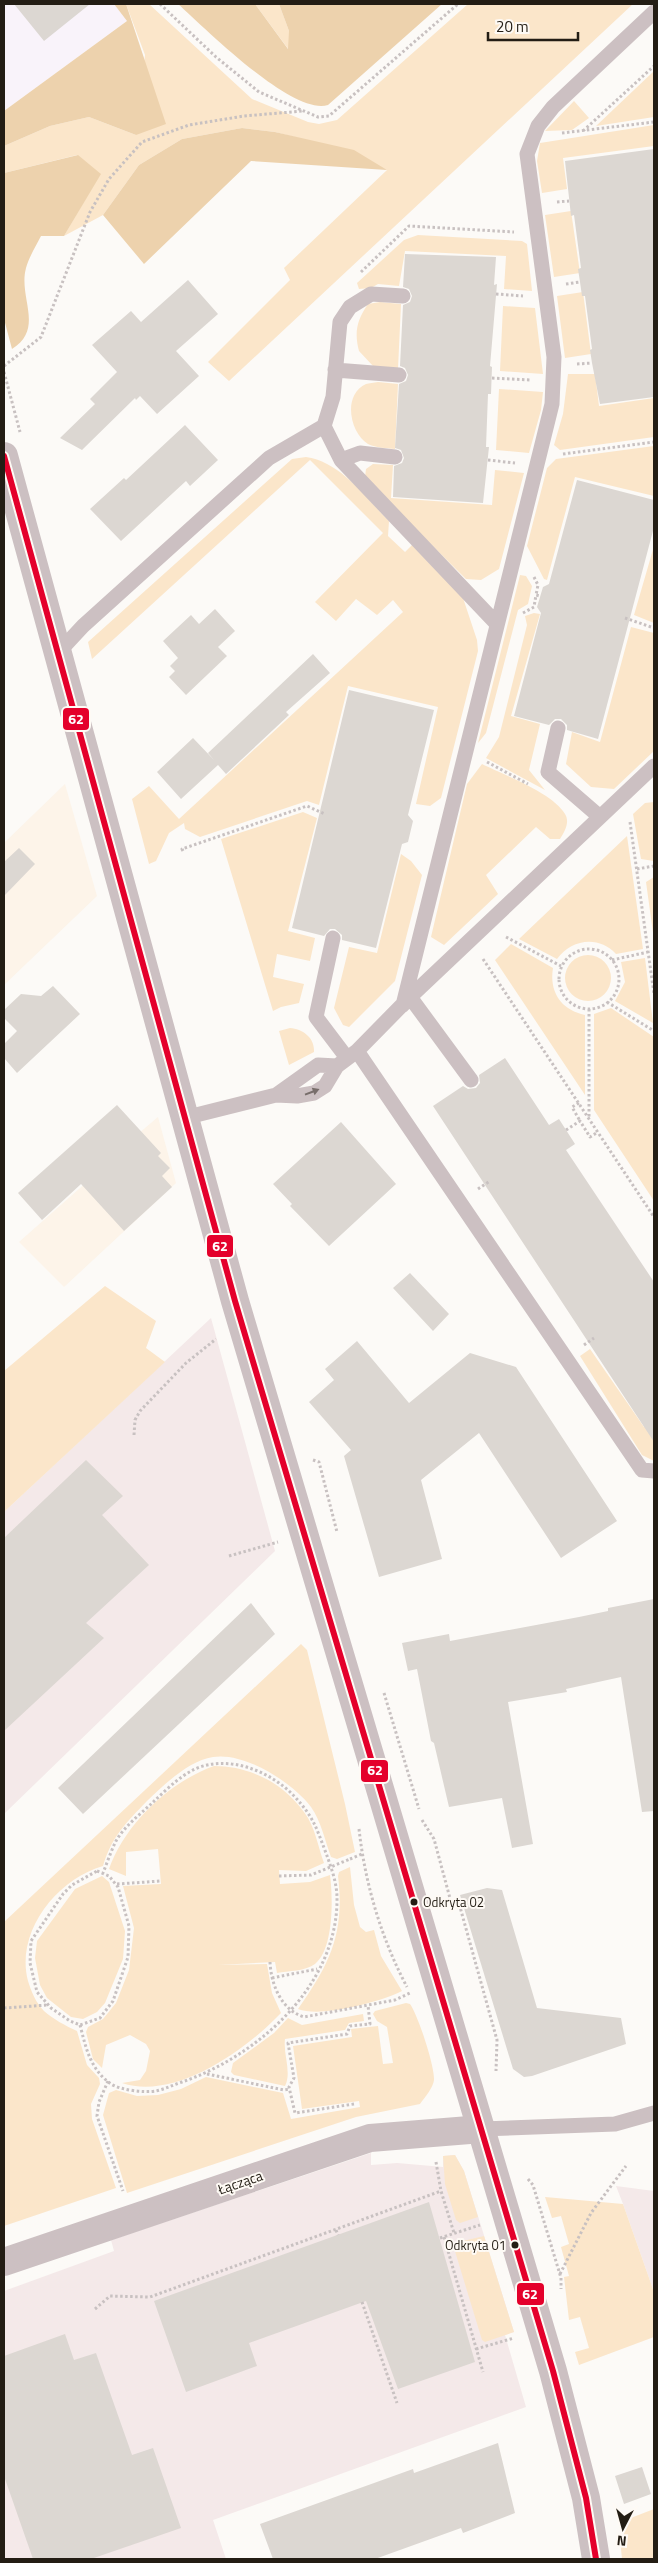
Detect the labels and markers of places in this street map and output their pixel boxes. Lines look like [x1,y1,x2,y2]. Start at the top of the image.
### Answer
place label: Odkryta 02 [423,1892,484,1912]
marker: Odkryta 02 [409,1897,419,1907]
place label: Odkryta 01 [445,2235,506,2255]
marker: Odkryta 01 [510,2240,520,2250]

